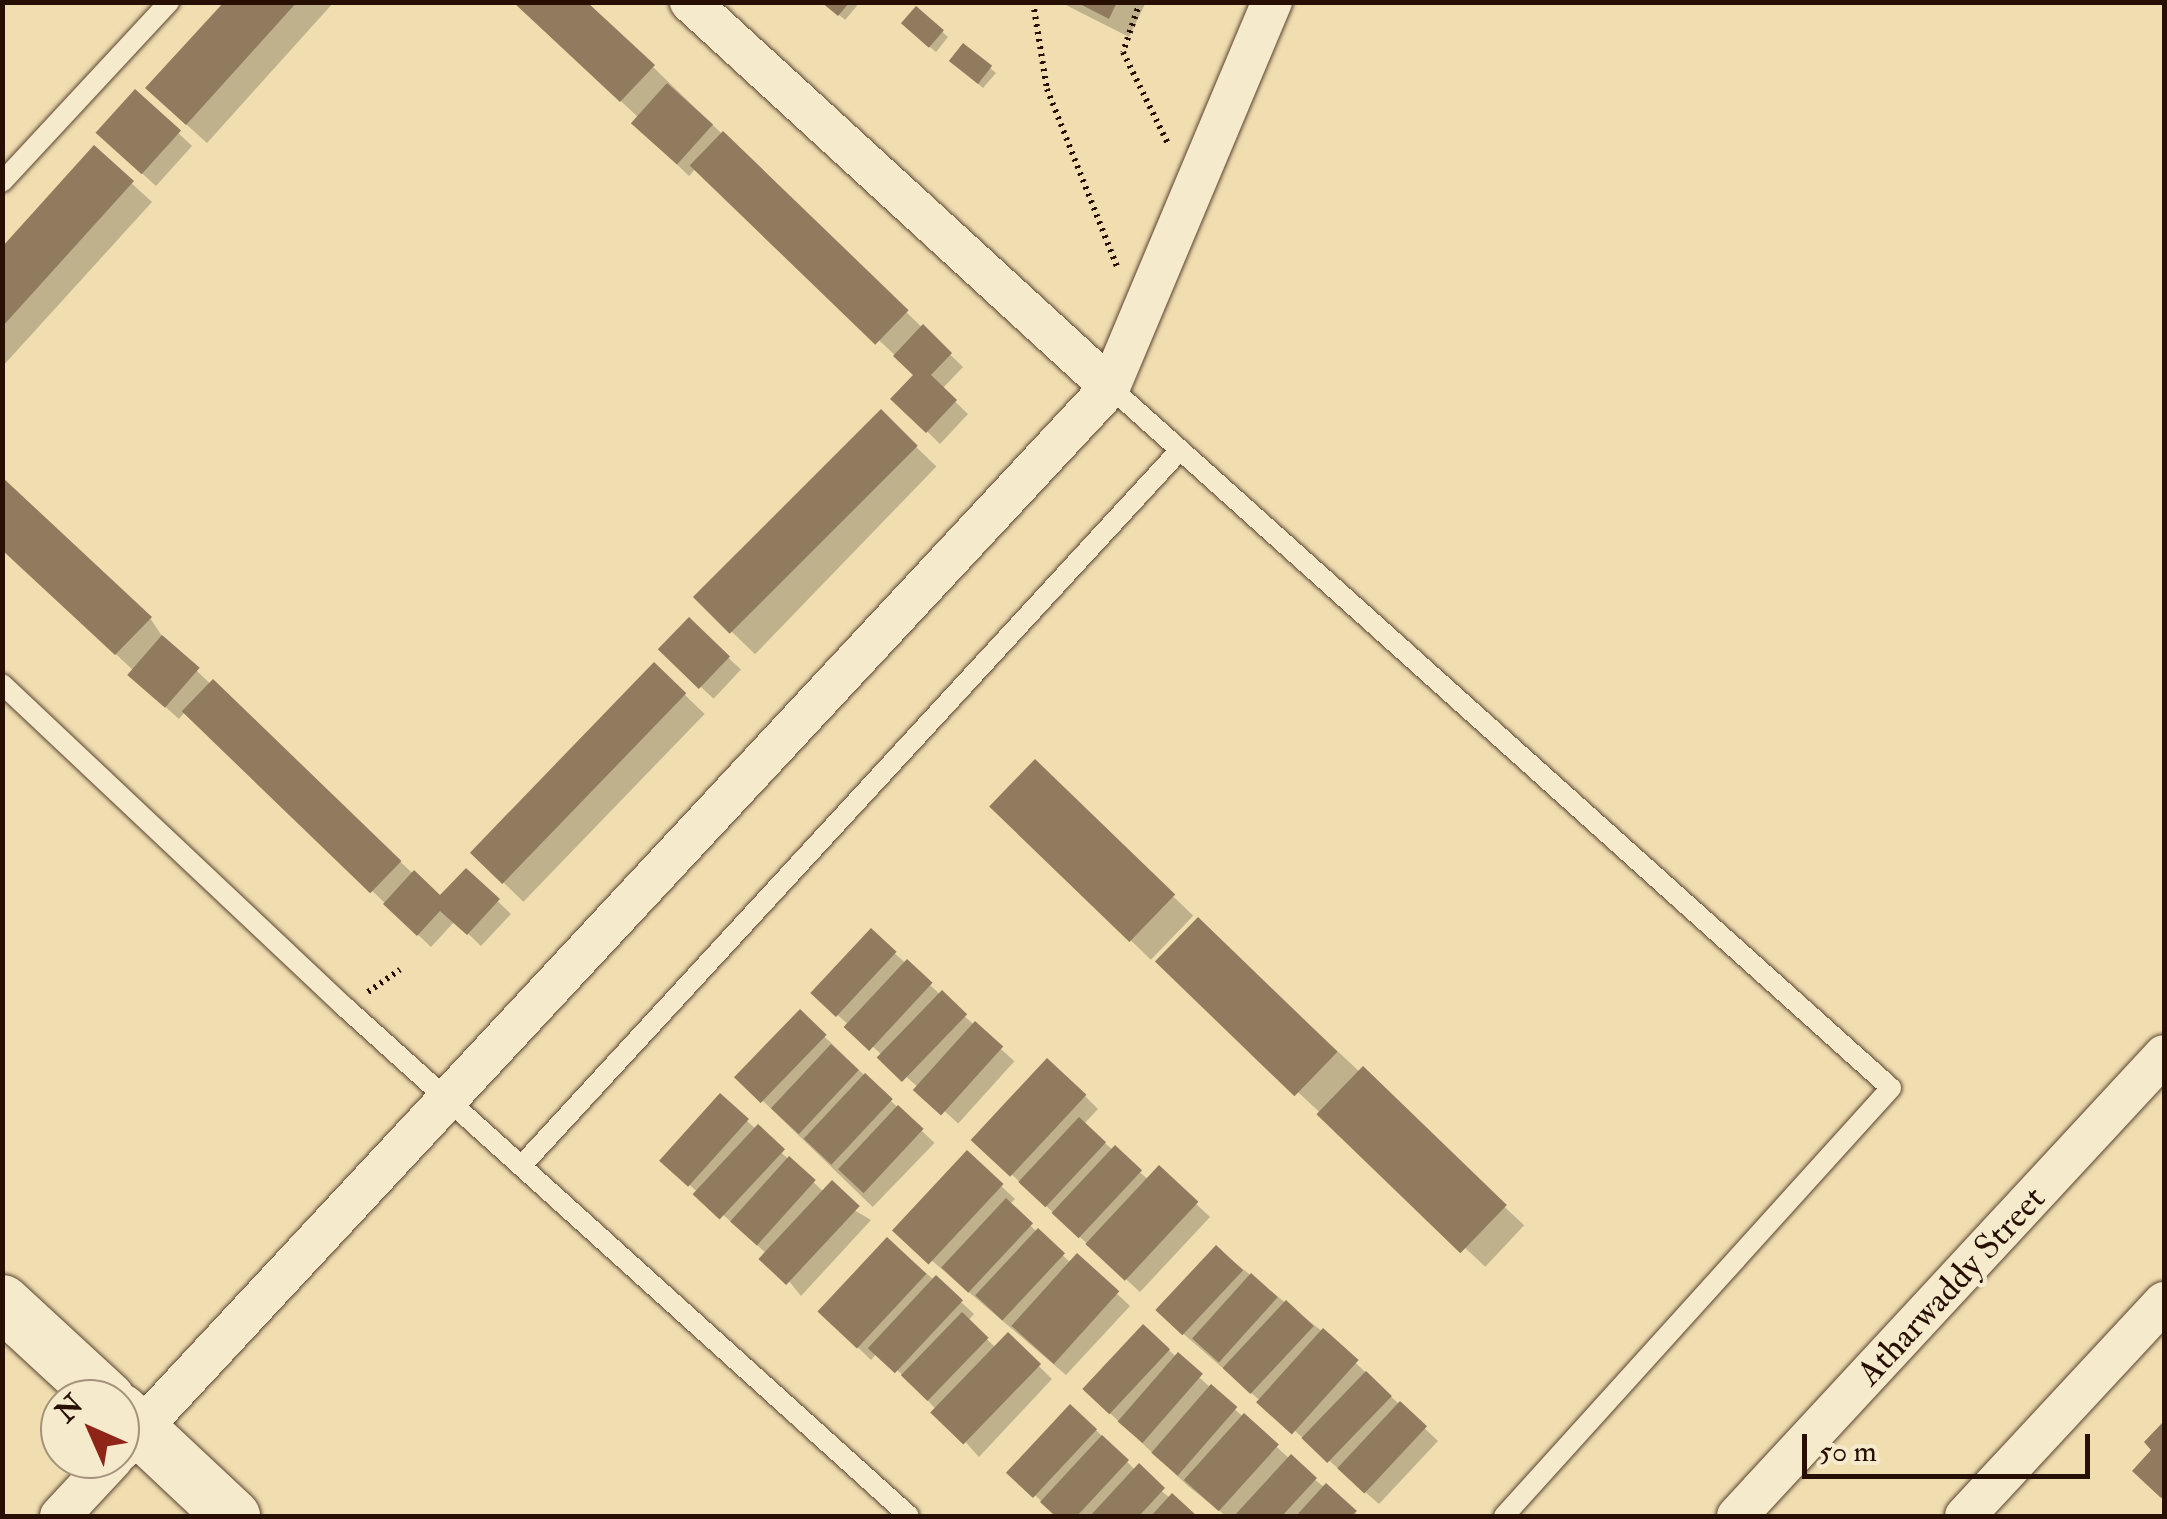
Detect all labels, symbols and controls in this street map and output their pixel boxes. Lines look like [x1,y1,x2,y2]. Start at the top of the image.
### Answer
street label: Atharwaddy Street [1848,1178,2054,1394]
north arrow [40,1379,140,1479]
text: N [49,1388,91,1430]
scale bar [1807,1414,2094,1476]
text: 50 m [1819,1433,1877,1470]

